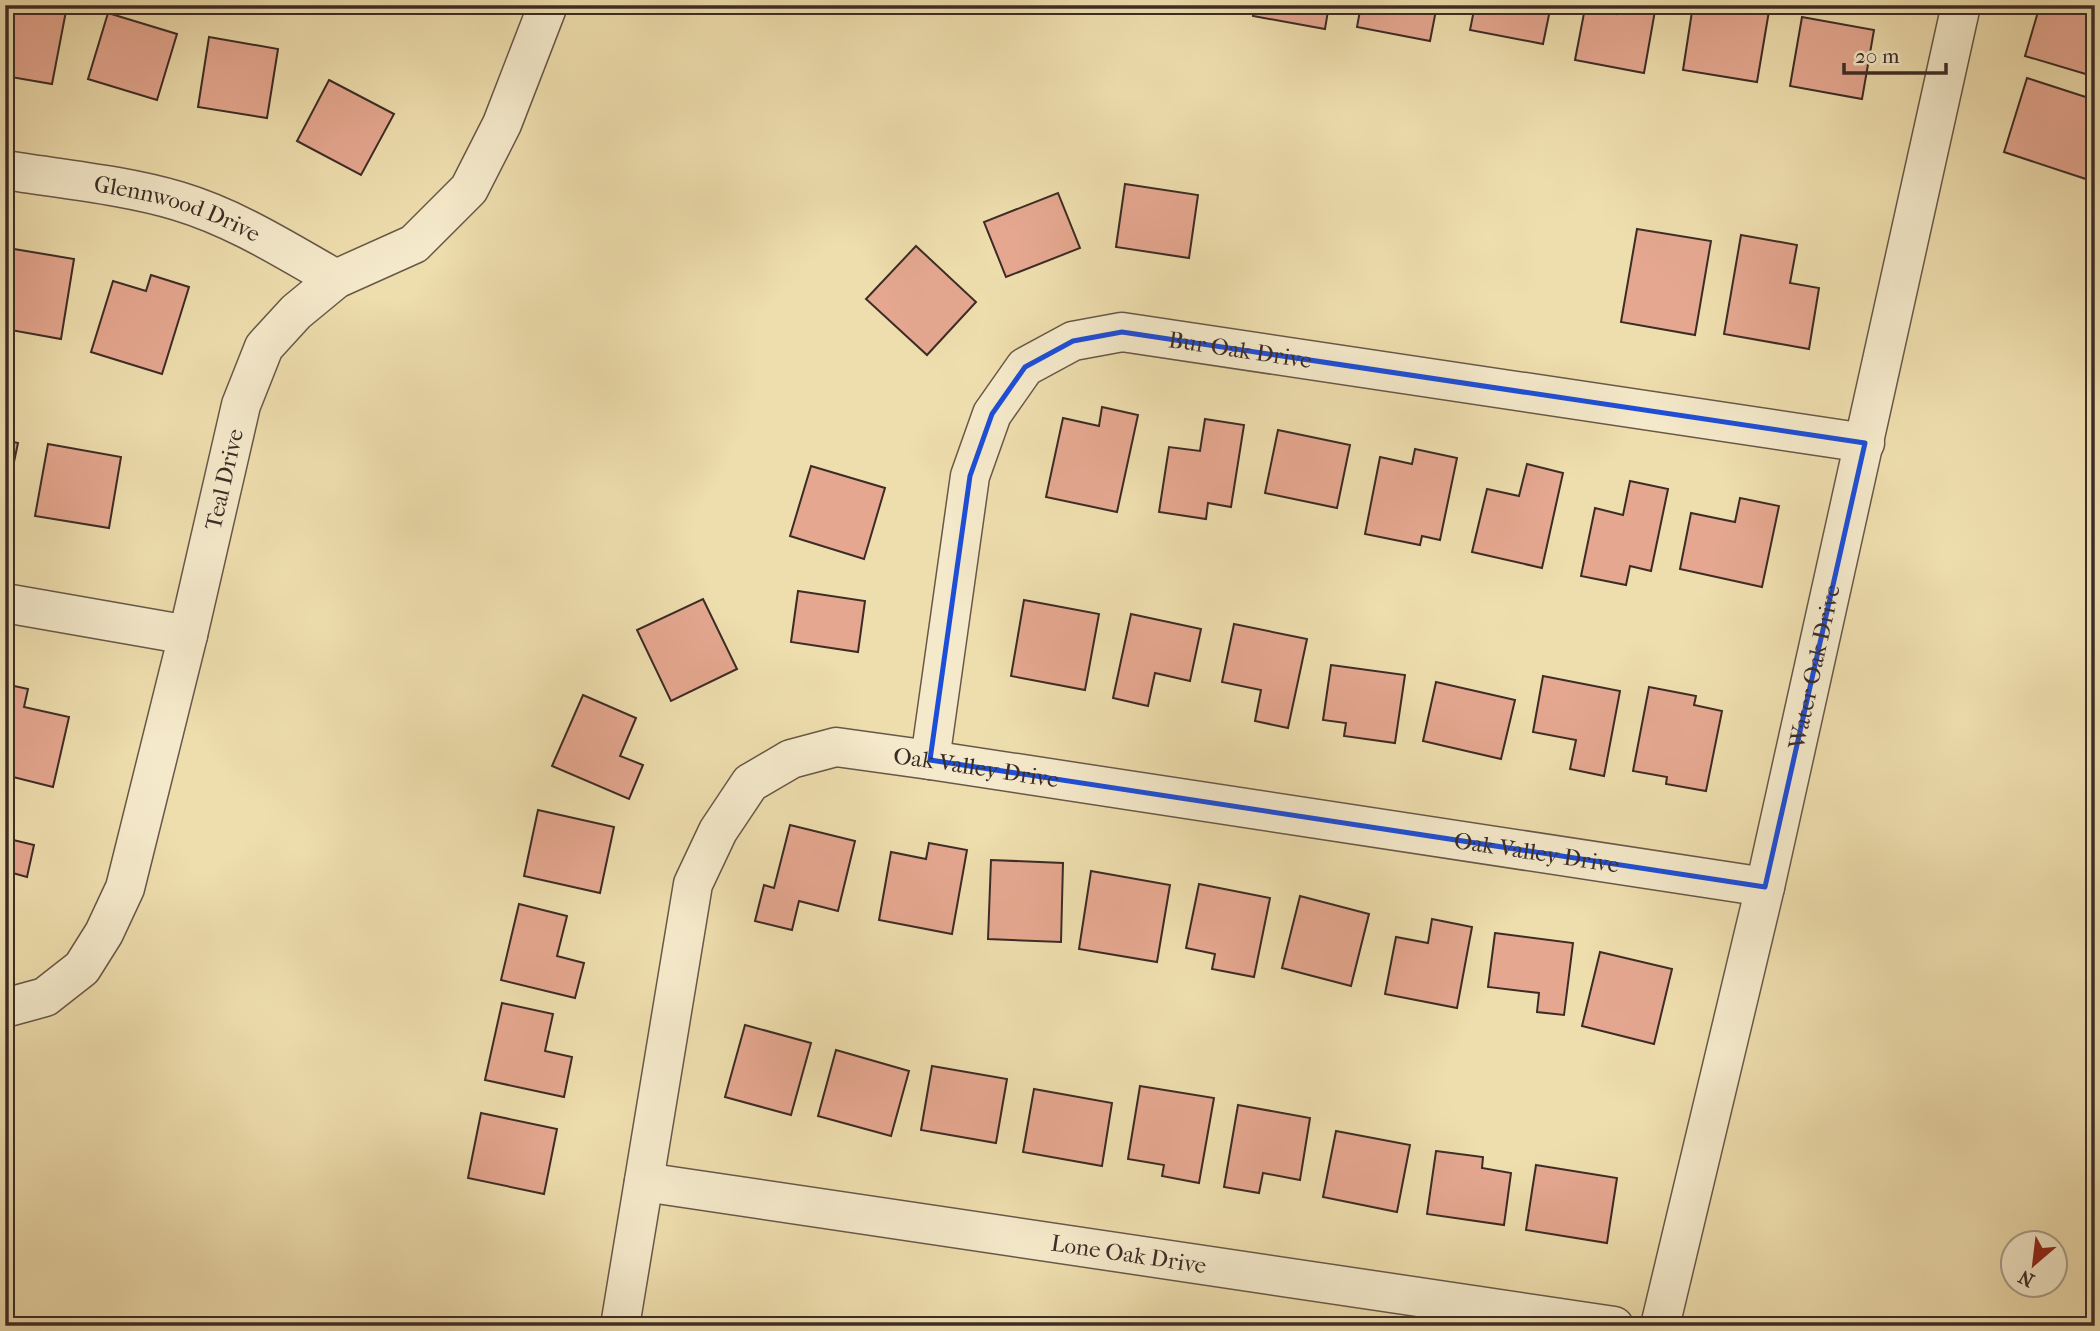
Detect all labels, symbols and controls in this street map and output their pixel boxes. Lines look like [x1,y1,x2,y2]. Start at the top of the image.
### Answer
scale bar [1844,32,1946,76]
text: 20 m [1855,44,1900,68]
street label: Glennwood Drive [92,170,265,247]
street label: Bur Oak Drive [1167,326,1314,374]
street label: Teal Drive [199,426,249,533]
street label: Water Oak Drive [1782,582,1845,753]
street label: Oak Valley Drive [892,742,1061,793]
street label: Oak Valley Drive [1452,826,1621,878]
street label: Lone Oak Drive [1049,1229,1208,1279]
north arrow [1998,1230,2068,1300]
text: N [2014,1265,2038,1291]

